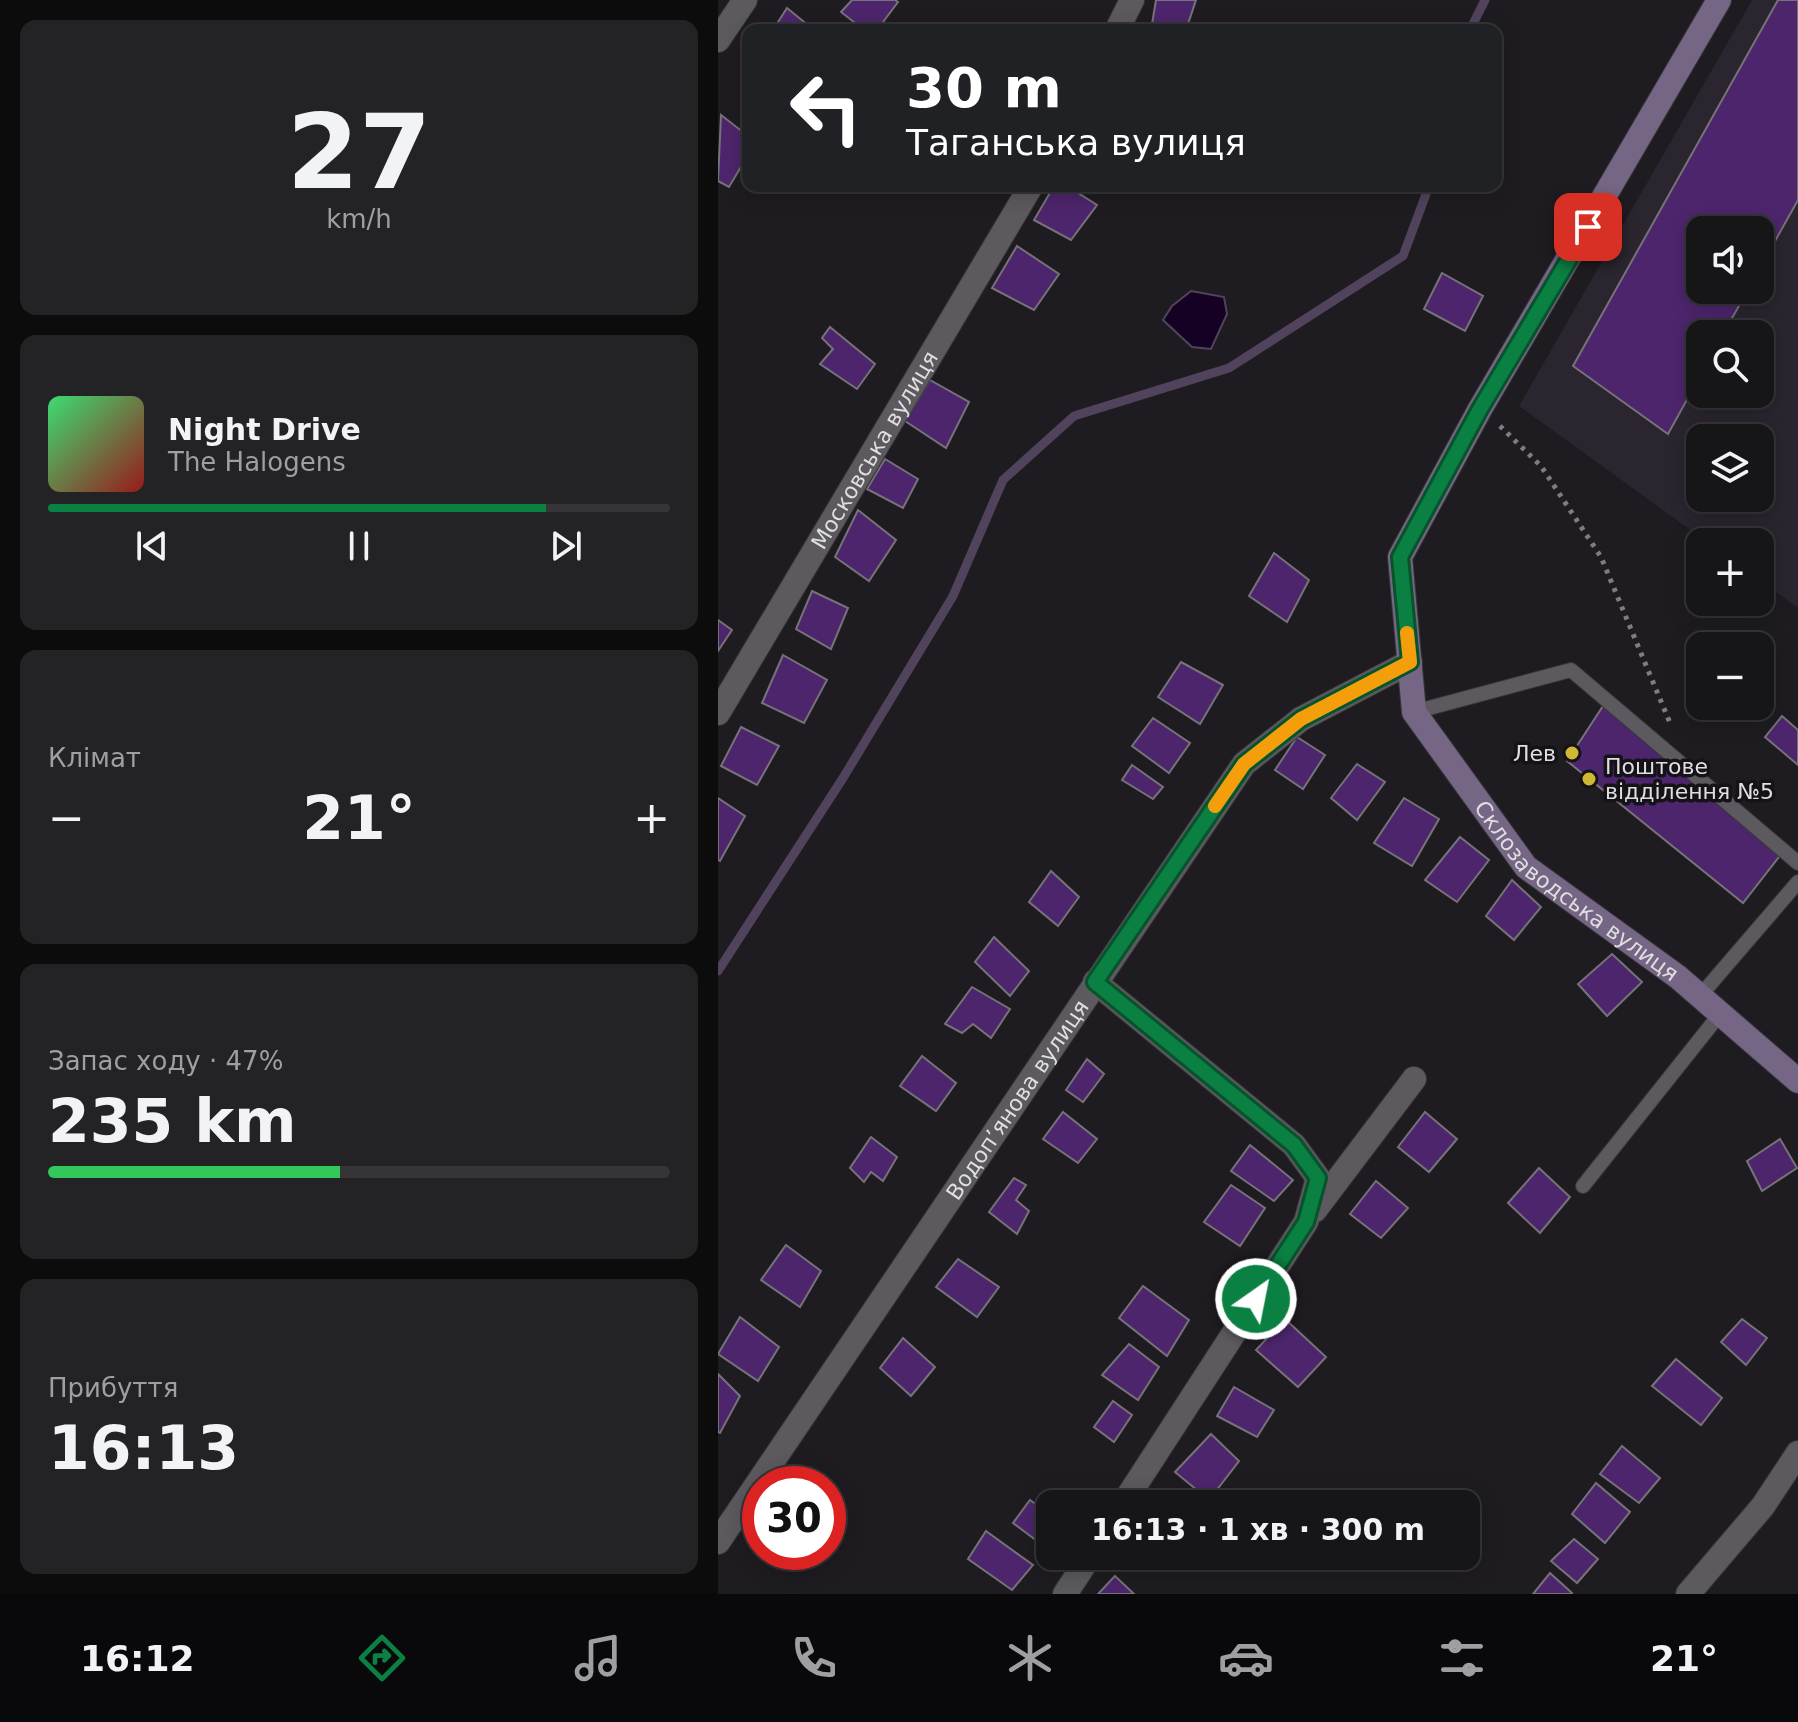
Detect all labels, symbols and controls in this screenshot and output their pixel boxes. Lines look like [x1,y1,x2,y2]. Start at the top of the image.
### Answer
text: 30 m [906,55,1062,120]
icon: left [774,56,878,160]
text: 27 [287,91,431,213]
text: Таганська вулиця [906,122,1246,163]
pin [1554,193,1622,261]
text: km/h [326,204,392,234]
icon: arrive [1566,205,1610,249]
map controls [1686,216,1774,720]
button: sound [1686,216,1774,304]
button: search [1686,320,1774,408]
street label: Московська вулиця [806,347,943,554]
text: Night Drive [168,412,361,447]
button: layers [1686,424,1774,512]
text: The Halogens [168,447,346,477]
icon: previous [130,524,174,568]
icon: pause [337,524,381,568]
icon: next [544,524,588,568]
button: + [1686,528,1774,616]
button: − [1686,632,1774,720]
place label: Лев [1513,741,1556,766]
text: Клімат [48,743,141,773]
marker: Лев [1563,744,1581,762]
place label: Поштове відділення №5 [1605,754,1774,804]
marker: Поштове відділення №5 [1580,770,1598,788]
text: 21° [302,783,416,853]
text: − [48,792,85,843]
text: + [633,792,670,843]
street label: Склозаводська вулиця [1469,796,1683,986]
street label: Водоп’янова вулиця [941,995,1094,1205]
text: Запас ходу · 47% [48,1046,283,1076]
text: 235 km [48,1086,297,1156]
position arrow [1214,1257,1298,1341]
text: Прибуття [48,1373,178,1403]
text: 16:13 [48,1413,239,1483]
speed limit sign: 30 [742,1466,846,1570]
text: 16:13 · 1 хв · 300 m [1091,1512,1425,1547]
icon: directions [354,1630,410,1686]
icon: music [570,1630,626,1686]
icon: phone [786,1630,842,1686]
icon: climate [1002,1630,1058,1686]
icon: car [1218,1630,1274,1686]
icon: filters [1434,1630,1490,1686]
text: 16:12 [80,1638,195,1679]
text: 21° [1650,1638,1718,1679]

